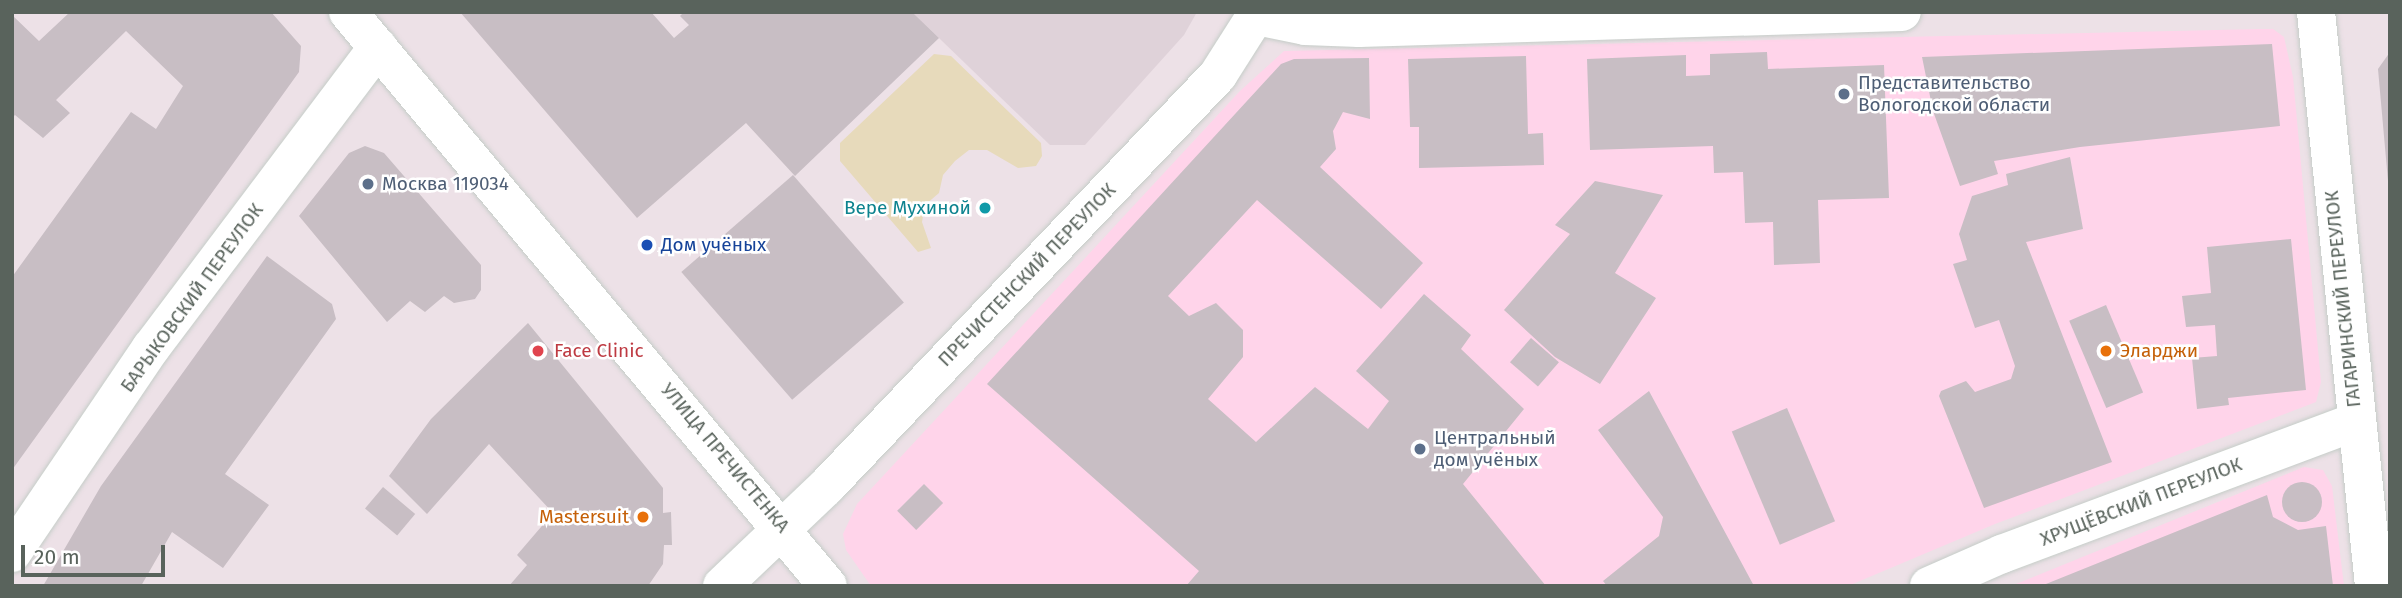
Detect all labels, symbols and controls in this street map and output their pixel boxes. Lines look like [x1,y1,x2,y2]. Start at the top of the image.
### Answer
place label: Представительство Вологодской области [1858,72,2050,116]
marker: Представительство Вологодской области [1836,86,1852,102]
place label: Москва 119034 [382,173,509,195]
marker: Москва 119034 [360,176,376,192]
street label: ПРЕЧИСТЕНСКИЙ ПЕРЕУЛОК [933,179,1121,371]
street label: ГАГАРИНСКИЙ ПЕРЕУЛОК [2320,189,2366,409]
place label: Вере Мухиной [844,197,971,219]
street label: БАРЫКОВСКИЙ ПЕРЕУЛОК [116,199,268,397]
marker: Вере Мухиной [977,200,993,216]
place label: Дом учёных [661,234,766,256]
marker: Дом учёных [639,237,655,253]
place label: Face Clinic [554,340,644,362]
place label: Эларджи [2120,340,2198,362]
marker: Face Clinic [528,341,548,361]
marker: Эларджи [2098,343,2114,359]
street label: УЛИЦА ПРЕЧИСТЕНКА [656,379,794,537]
place label: Центральный дом учёных [1434,427,1556,471]
marker: Центральный дом учёных [1412,441,1428,457]
street label: ХРУЩЁВСКИЙ ПЕРЕУЛОК [2037,453,2245,551]
place label: Mastersuit [539,506,629,528]
marker: Mastersuit [635,509,651,525]
scale bar [24,532,168,576]
text: 20 m [34,544,80,570]

